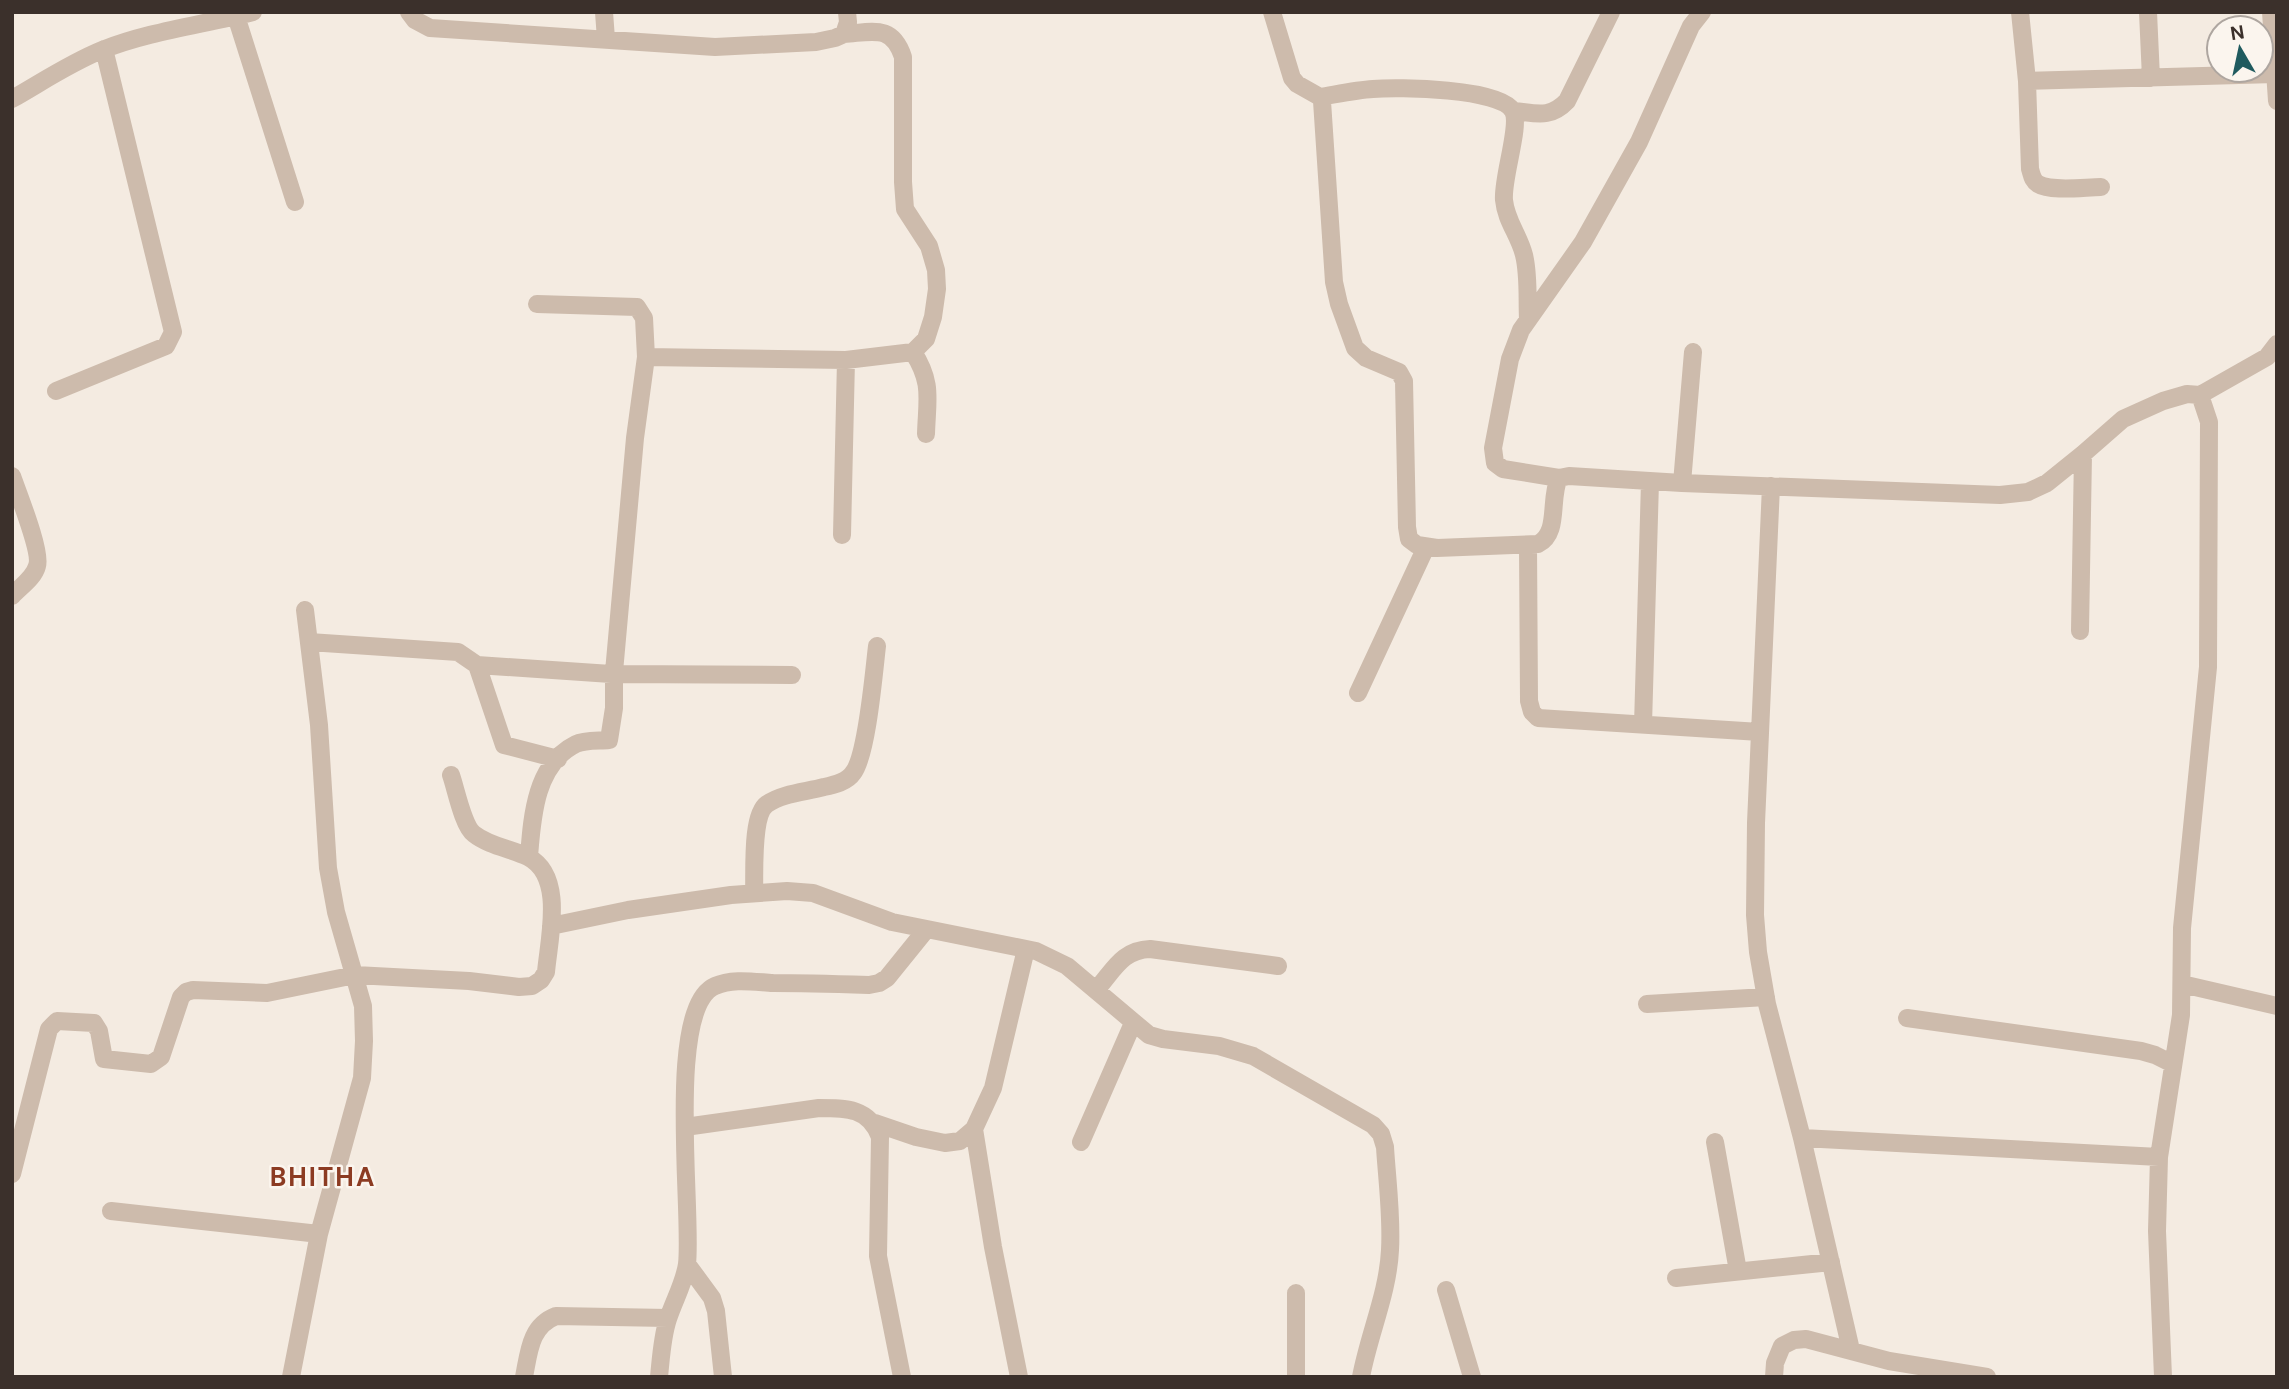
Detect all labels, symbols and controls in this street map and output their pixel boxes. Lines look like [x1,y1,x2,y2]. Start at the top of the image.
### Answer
north arrow [2205,14,2275,84]
text: N [2229,19,2246,46]
district label: BHITHA [270,1160,376,1194]

